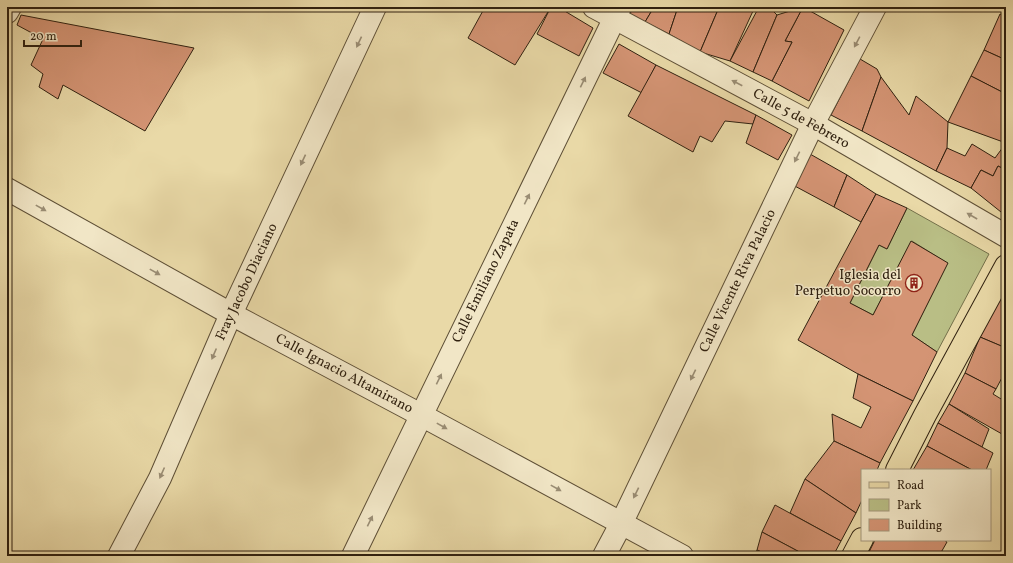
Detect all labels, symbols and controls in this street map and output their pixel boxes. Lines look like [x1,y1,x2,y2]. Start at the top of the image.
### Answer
scale bar [24,22,81,48]
text: 20 m [30,29,57,45]
one-way arrow [853,36,860,47]
one-way arrow [356,37,362,48]
one-way arrow [580,76,587,88]
one-way arrow [731,80,743,87]
street label: Calle 5 de Febrero [749,84,853,154]
one-way arrow [794,152,800,163]
one-way arrow [300,154,307,166]
one-way arrow [523,193,530,205]
one-way arrow [35,205,47,212]
street label: Calle Vicente Riva Palacio [695,206,781,356]
one-way arrow [966,213,978,220]
street label: Calle Emiliano Zapata [448,216,524,346]
street label: Fray Jacobo Diaciano [211,220,283,344]
place label: Iglesia del Perpetuo Socorro [795,266,901,301]
one-way arrow [149,268,161,275]
building icon: Iglesia del Perpetuo Socorro [904,273,924,293]
street label: Calle Ignacio Altamirano [272,330,416,418]
one-way arrow [211,349,217,360]
one-way arrow [690,370,696,381]
one-way arrow [436,373,442,384]
one-way arrow [436,423,448,429]
one-way arrow [159,468,165,479]
legend [861,469,991,541]
text: Road [897,478,924,494]
one-way arrow [550,485,562,491]
one-way arrow [633,487,639,498]
text: Park [897,498,922,514]
one-way arrow [367,515,373,527]
text: Building [897,518,942,534]

